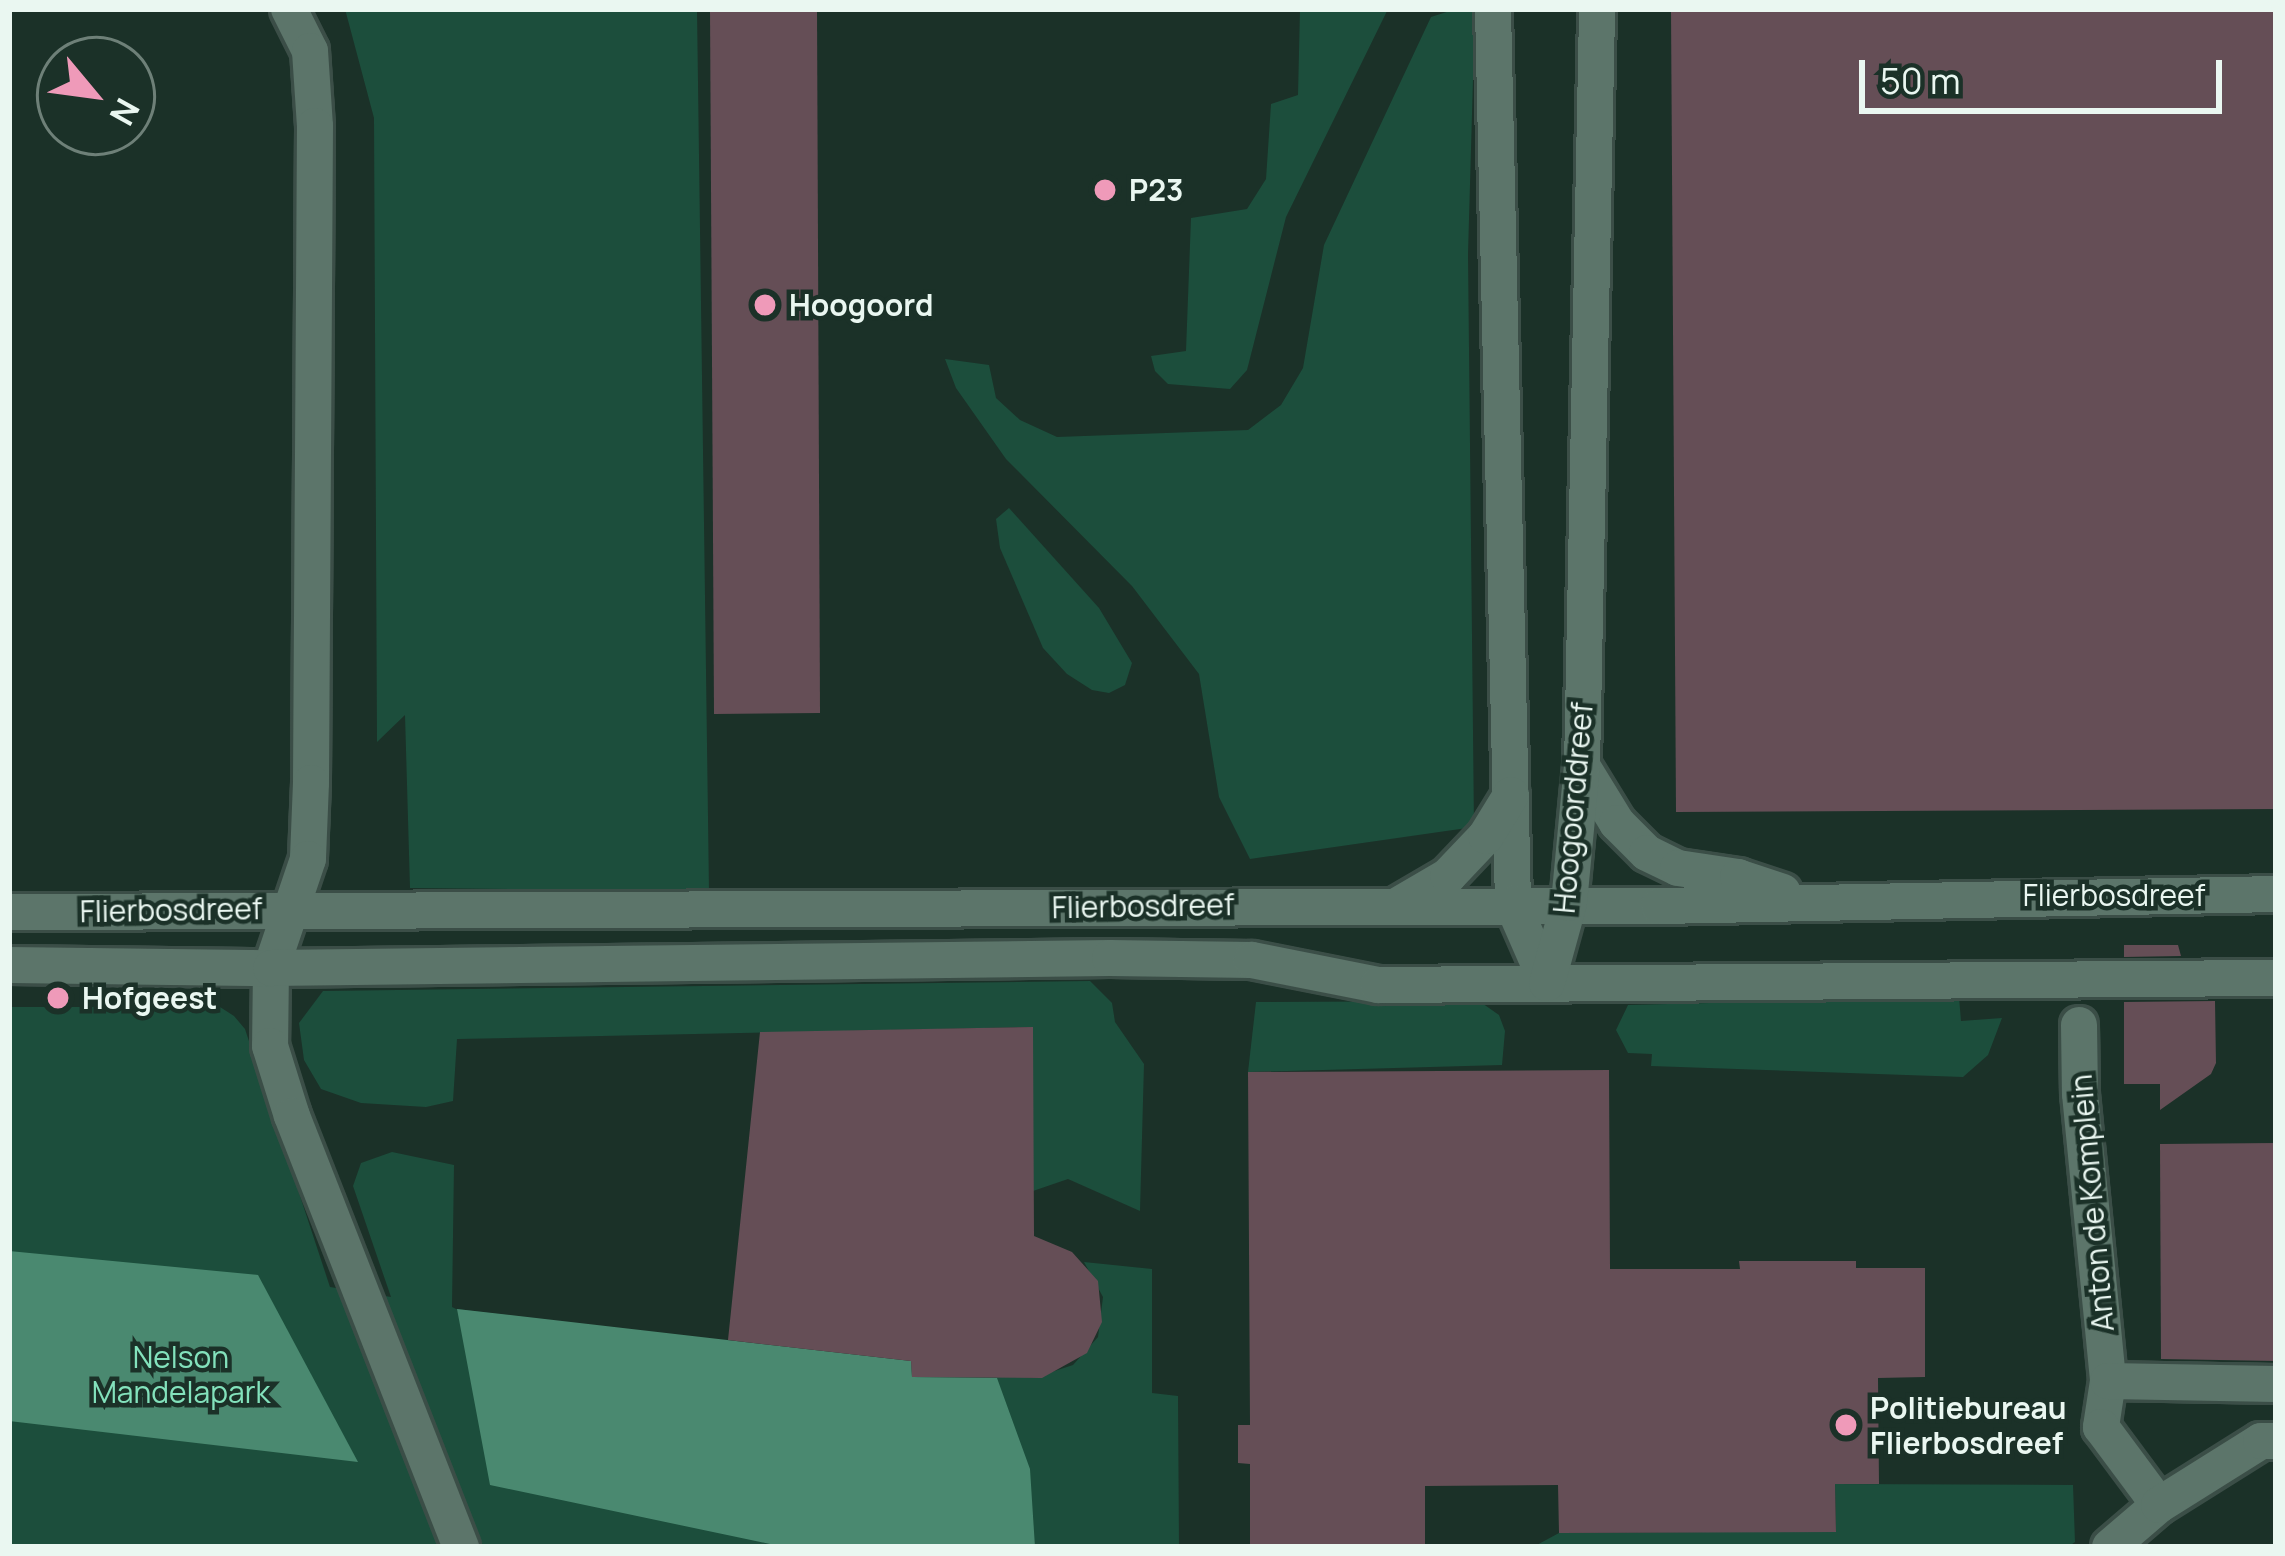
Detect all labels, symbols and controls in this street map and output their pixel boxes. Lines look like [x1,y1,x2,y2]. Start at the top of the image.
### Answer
north arrow [36,36,156,156]
scale bar [1865,36,2228,110]
text: 50 m [1880,56,1960,105]
text: N [100,91,151,134]
place label: P23 [1129,172,1183,208]
marker: P23 [1092,177,1118,203]
place label: Hoogoord [789,287,933,323]
marker: Hoogoord [752,292,778,318]
street label: Hoogoorddreef [1546,701,1600,915]
street label: Flierbosdreef [2023,877,2205,913]
street label: Flierbosdreef [1051,886,1235,926]
street label: Flierbosdreef [79,890,263,930]
place label: Hofgeest [82,980,217,1016]
marker: Hofgeest [45,985,71,1011]
street label: Anton de Komplein [2063,1073,2121,1333]
park label: Nelson Mandelapark [92,1339,270,1410]
place label: Politiebureau Flierbosdreef [1870,1390,2066,1460]
marker: Politiebureau Flierbosdreef [1833,1412,1859,1438]

